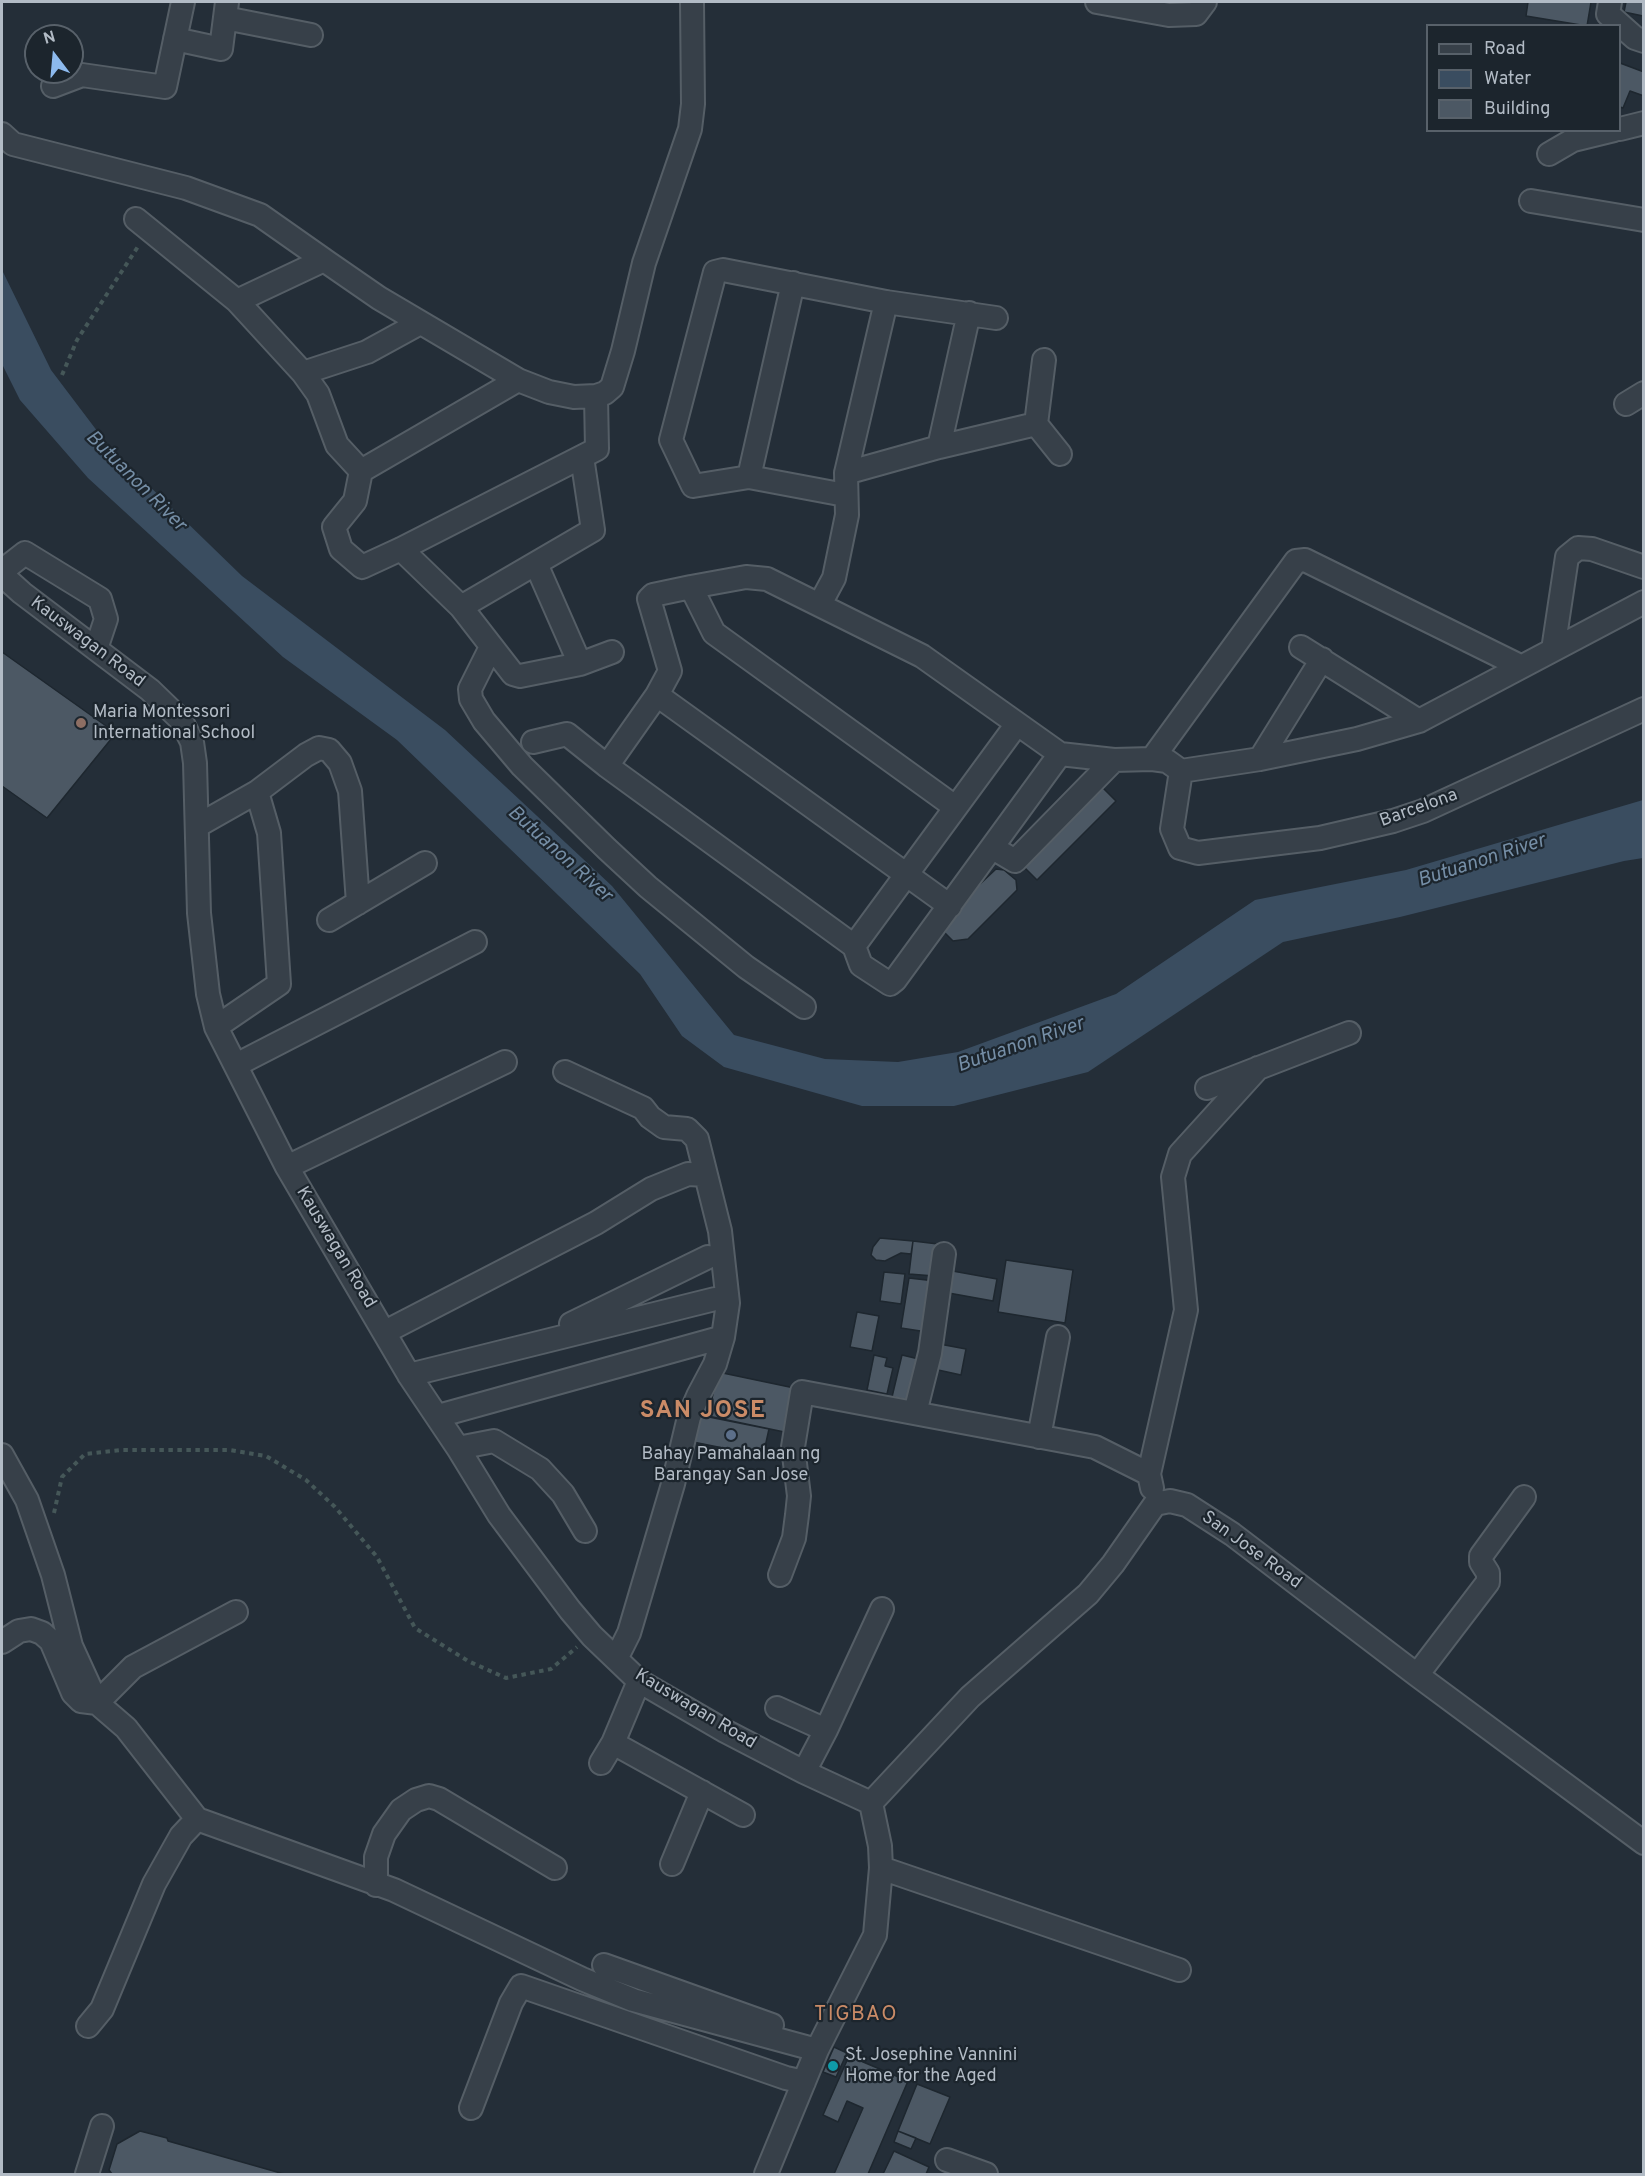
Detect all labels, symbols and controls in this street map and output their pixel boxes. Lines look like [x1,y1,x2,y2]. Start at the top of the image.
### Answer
north arrow [24,24,84,84]
legend [1426,24,1621,132]
text: N [41,27,58,50]
text: Road [1484,38,1526,61]
text: Water [1484,68,1531,91]
text: Building [1484,98,1550,121]
water label: Butuanon River [79,426,191,538]
street label: Kauswagan Road [25,593,149,693]
place label: Maria Montessori International School [93,702,255,744]
marker: Maria Montessori International School [74,716,88,730]
street label: Barcelona [1377,785,1461,833]
water label: Butuanon River [502,802,616,908]
water label: Butuanon River [1415,830,1549,894]
water label: Butuanon River [954,1013,1088,1079]
street label: Kauswagan Road [290,1183,380,1313]
district label: SAN JOSE [640,1398,766,1426]
marker: Bahay Pamahalaan ng Barangay San Jose [724,1428,738,1442]
place label: Bahay Pamahalaan ng Barangay San Jose [642,1444,820,1486]
street label: San Jose Road [1197,1507,1305,1595]
street label: Kauswagan Road [630,1665,760,1755]
district label: TIGBAO [814,2003,898,2029]
place label: St. Josephine Vannini Home for the Aged [845,2045,1017,2088]
marker: St. Josephine Vannini Home for the Aged [826,2059,840,2073]

